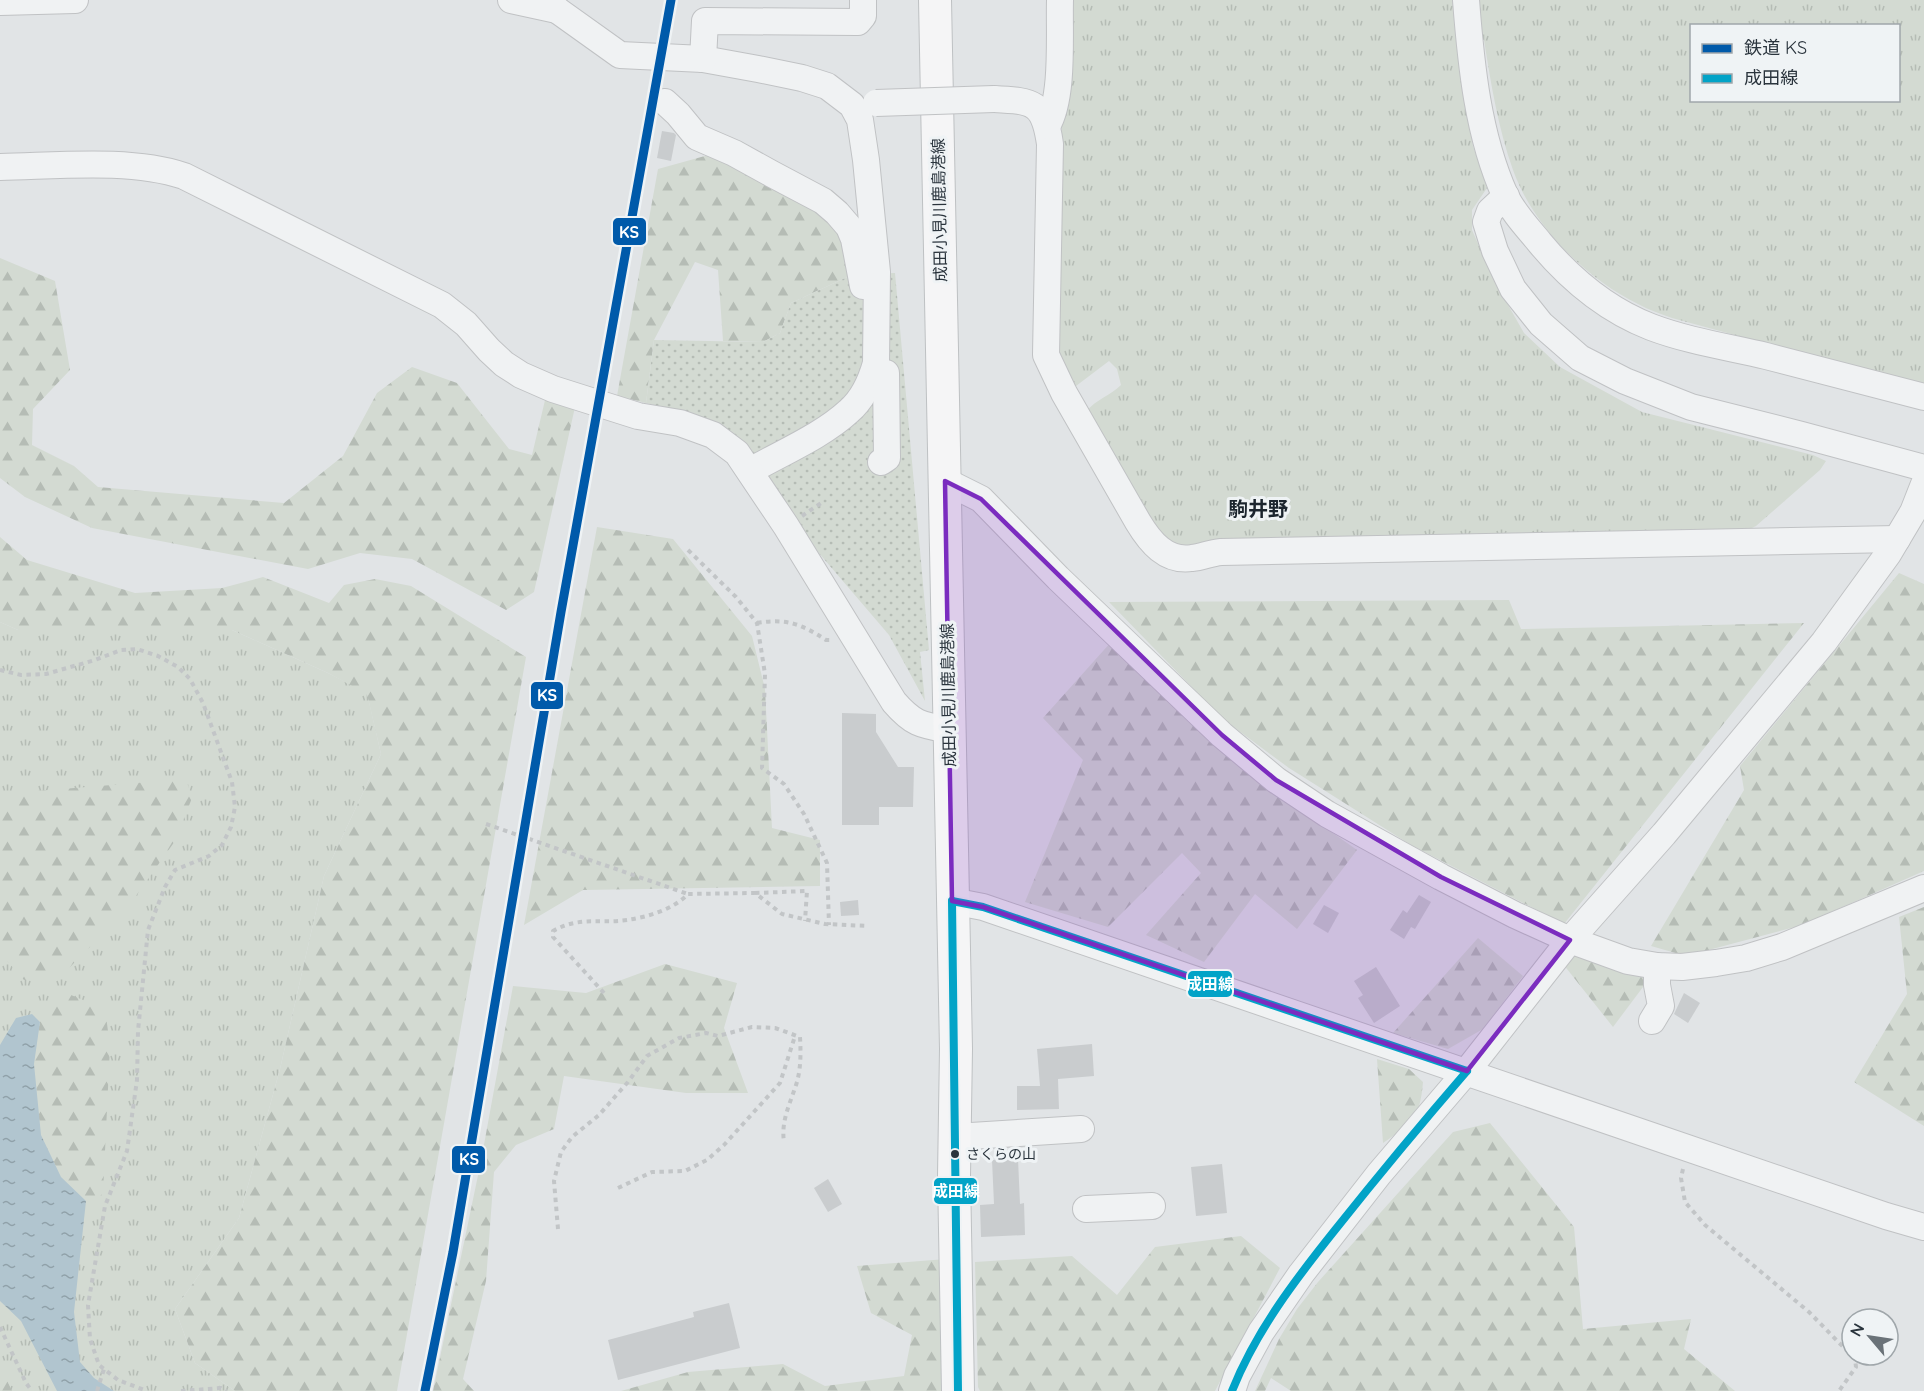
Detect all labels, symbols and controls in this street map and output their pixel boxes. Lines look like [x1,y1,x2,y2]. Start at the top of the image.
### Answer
legend [1690,24,1900,102]
text: 鉄道 KS [1744,36,1807,59]
text: 成田線 [1744,66,1798,89]
street label: 成田小見川鹿島港線 [928,138,950,282]
line badge: KS [612,217,647,246]
text: KS [619,222,639,242]
district label: 駒井野 [1228,496,1288,521]
street label: 成田小見川鹿島港線 [937,623,959,767]
line badge: KS [530,681,564,710]
text: KS [537,685,557,705]
line badge: 成田線 [1187,970,1233,998]
text: 成田線 [1186,974,1234,994]
line badge: KS [451,1145,486,1174]
place label: さくらの山 [966,1145,1036,1163]
marker: さくらの山 [949,1148,961,1160]
text: KS [459,1149,479,1169]
line badge: 成田線 [933,1177,978,1205]
text: 成田線 [932,1181,980,1201]
north arrow [1840,1307,1900,1367]
text: N [1845,1320,1868,1340]

